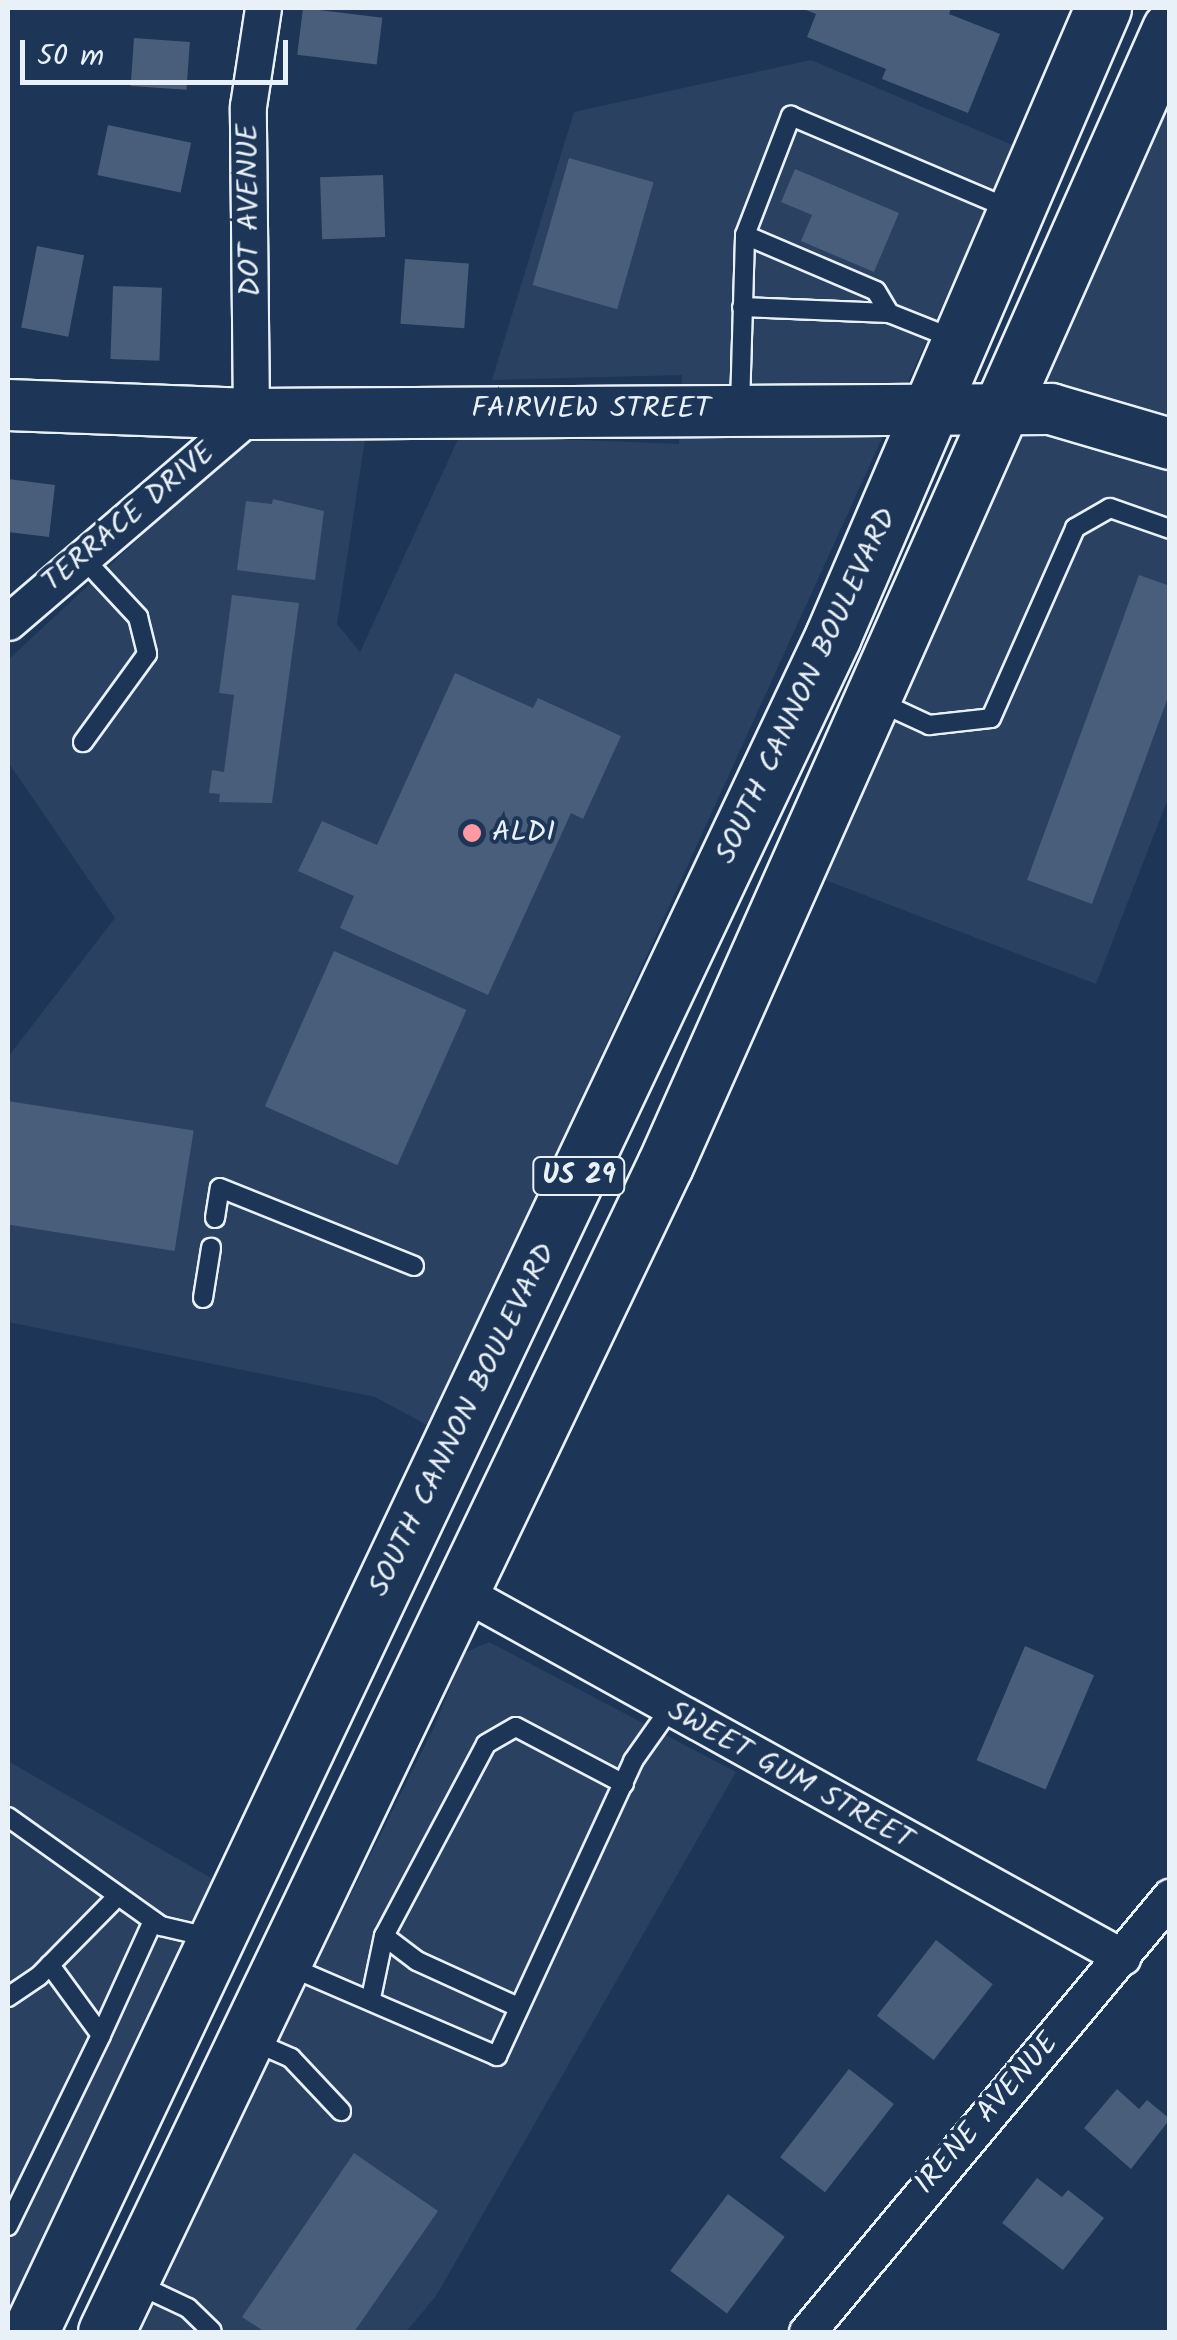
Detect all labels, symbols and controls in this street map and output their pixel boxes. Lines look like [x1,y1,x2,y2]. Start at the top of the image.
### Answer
scale bar [25,20,292,82]
text: 50 m [37,33,104,81]
street label: DOT AVENUE [230,123,270,297]
street label: FAIRVIEW STREET [471,391,711,427]
street label: TERRACE DRIVE [35,435,223,601]
street label: SOUTH CANNON BOULEVARD [709,502,905,870]
place label: ALDI [492,815,555,851]
marker: ALDI [461,822,483,844]
road number: US 29 [532,1153,626,1199]
street label: SOUTH CANNON BOULEVARD [362,1238,564,1602]
street label: SWEET GUM STREET [661,1694,919,1858]
street label: IRENE AVENUE [907,2026,1067,2202]

